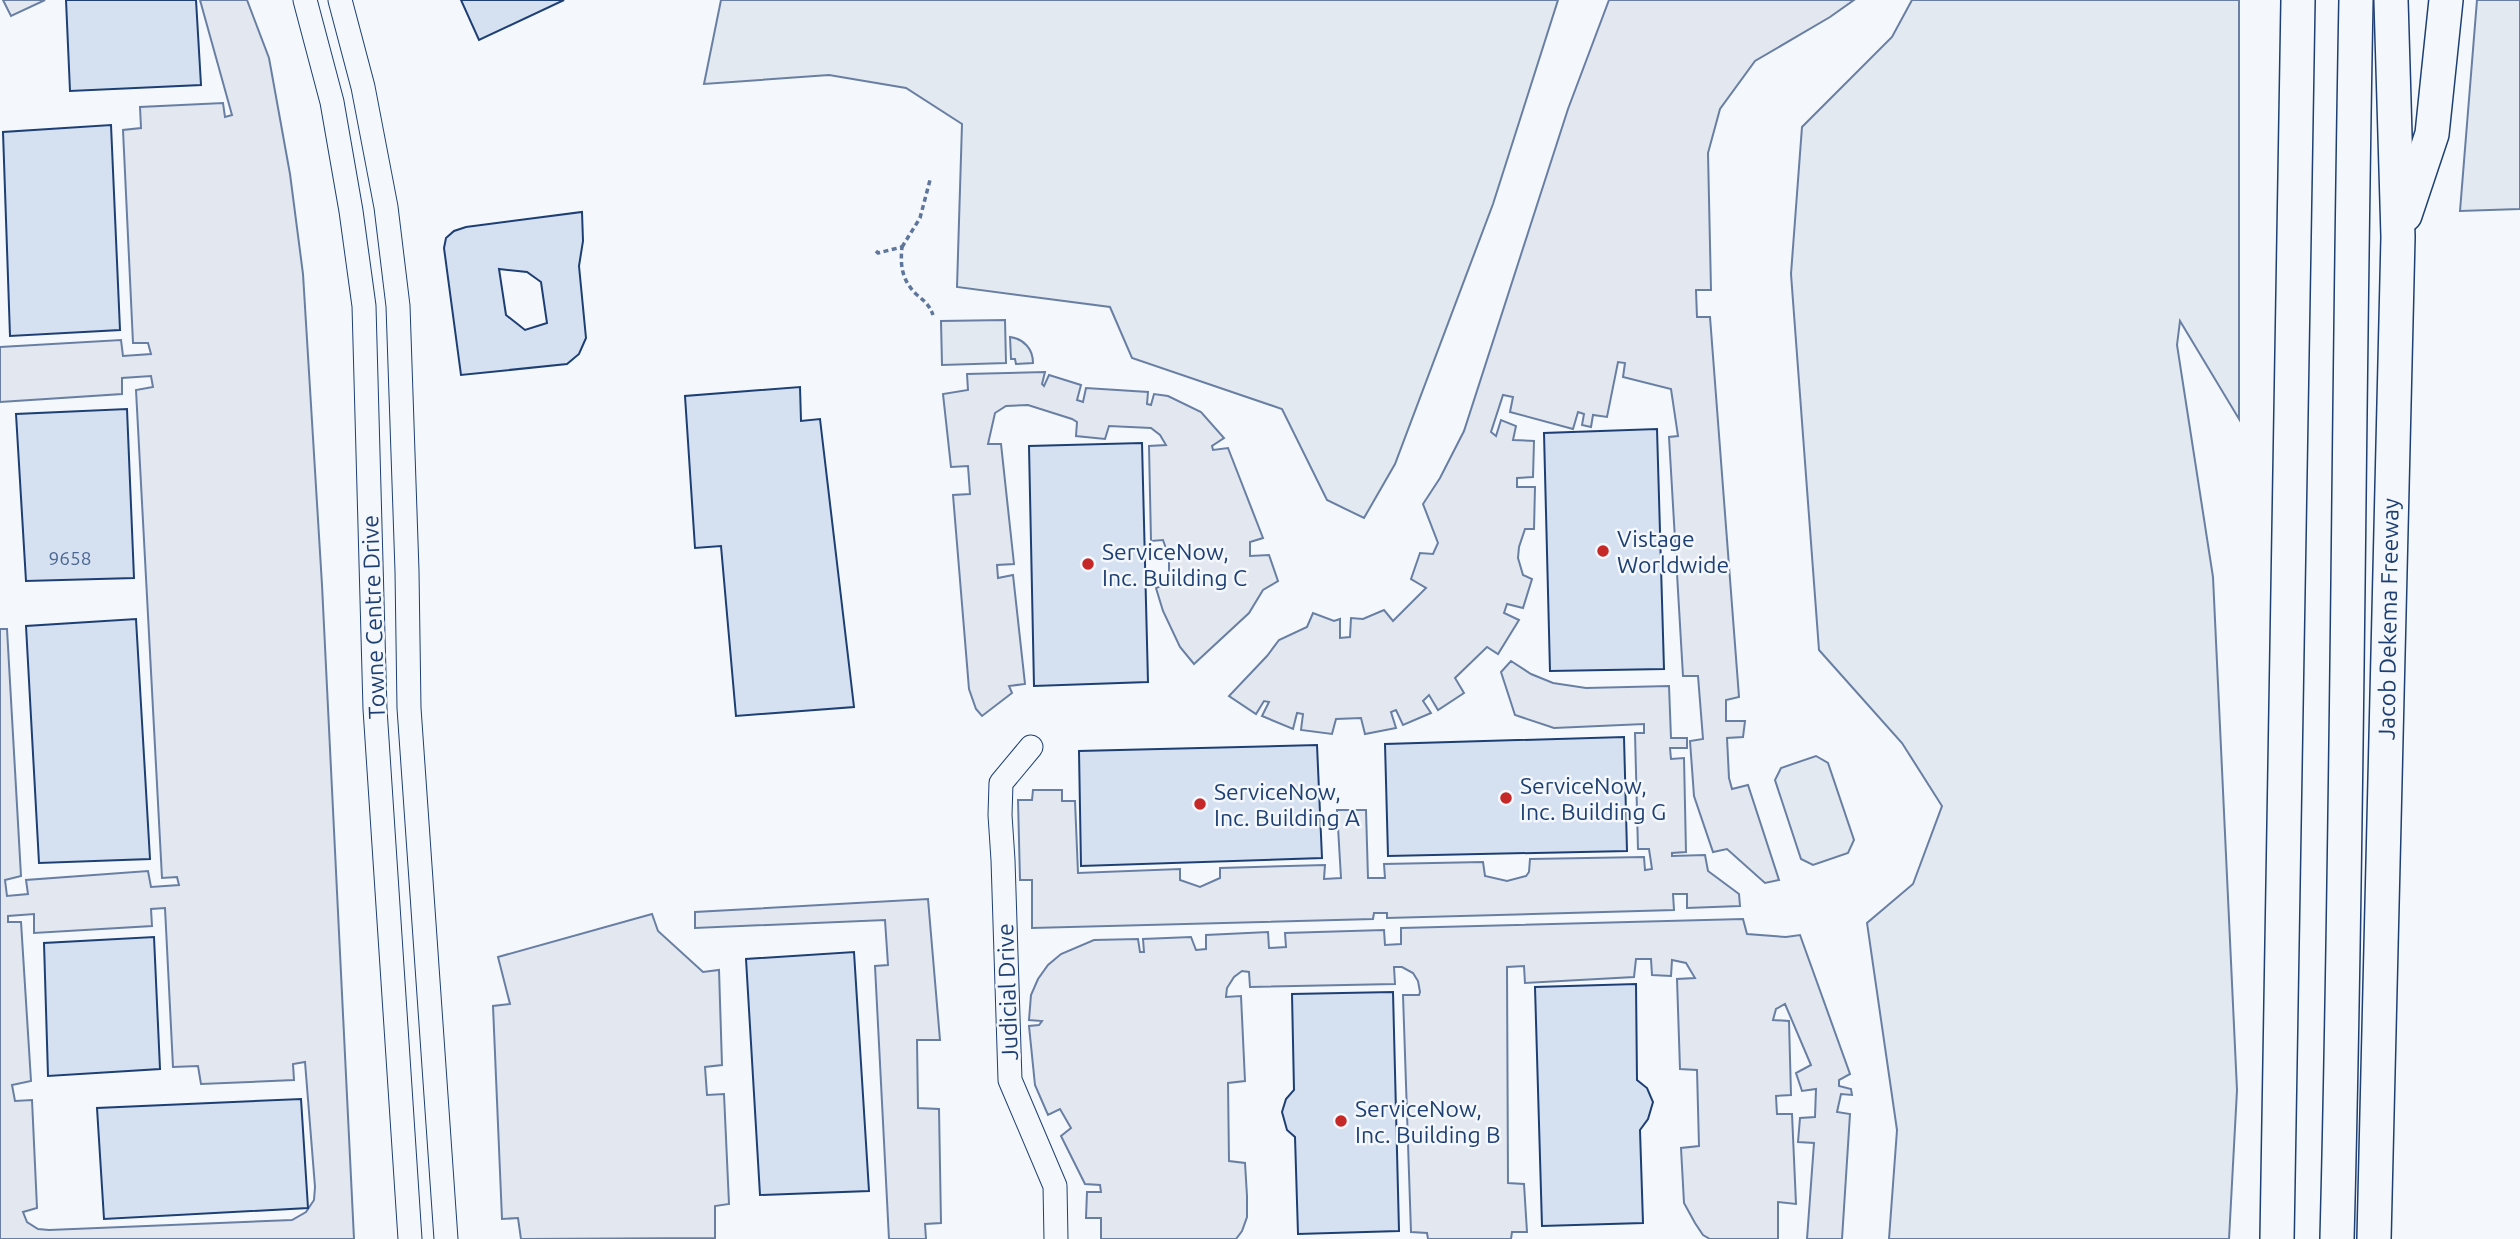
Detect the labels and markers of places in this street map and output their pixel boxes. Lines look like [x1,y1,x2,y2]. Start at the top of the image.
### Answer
place label: Vistage Worldwide [1617,526,1729,577]
place label: ServiceNow, Inc. Building C [1102,539,1247,590]
marker: Vistage Worldwide [1595,543,1611,559]
marker: ServiceNow, Inc. Building C [1080,556,1096,572]
place label: ServiceNow, Inc. Building G [1520,773,1666,824]
place label: ServiceNow, Inc. Building A [1214,779,1360,830]
marker: ServiceNow, Inc. Building G [1498,790,1514,806]
marker: ServiceNow, Inc. Building A [1192,796,1208,812]
place label: ServiceNow, Inc. Building B [1355,1096,1501,1147]
marker: ServiceNow, Inc. Building B [1333,1113,1349,1129]

